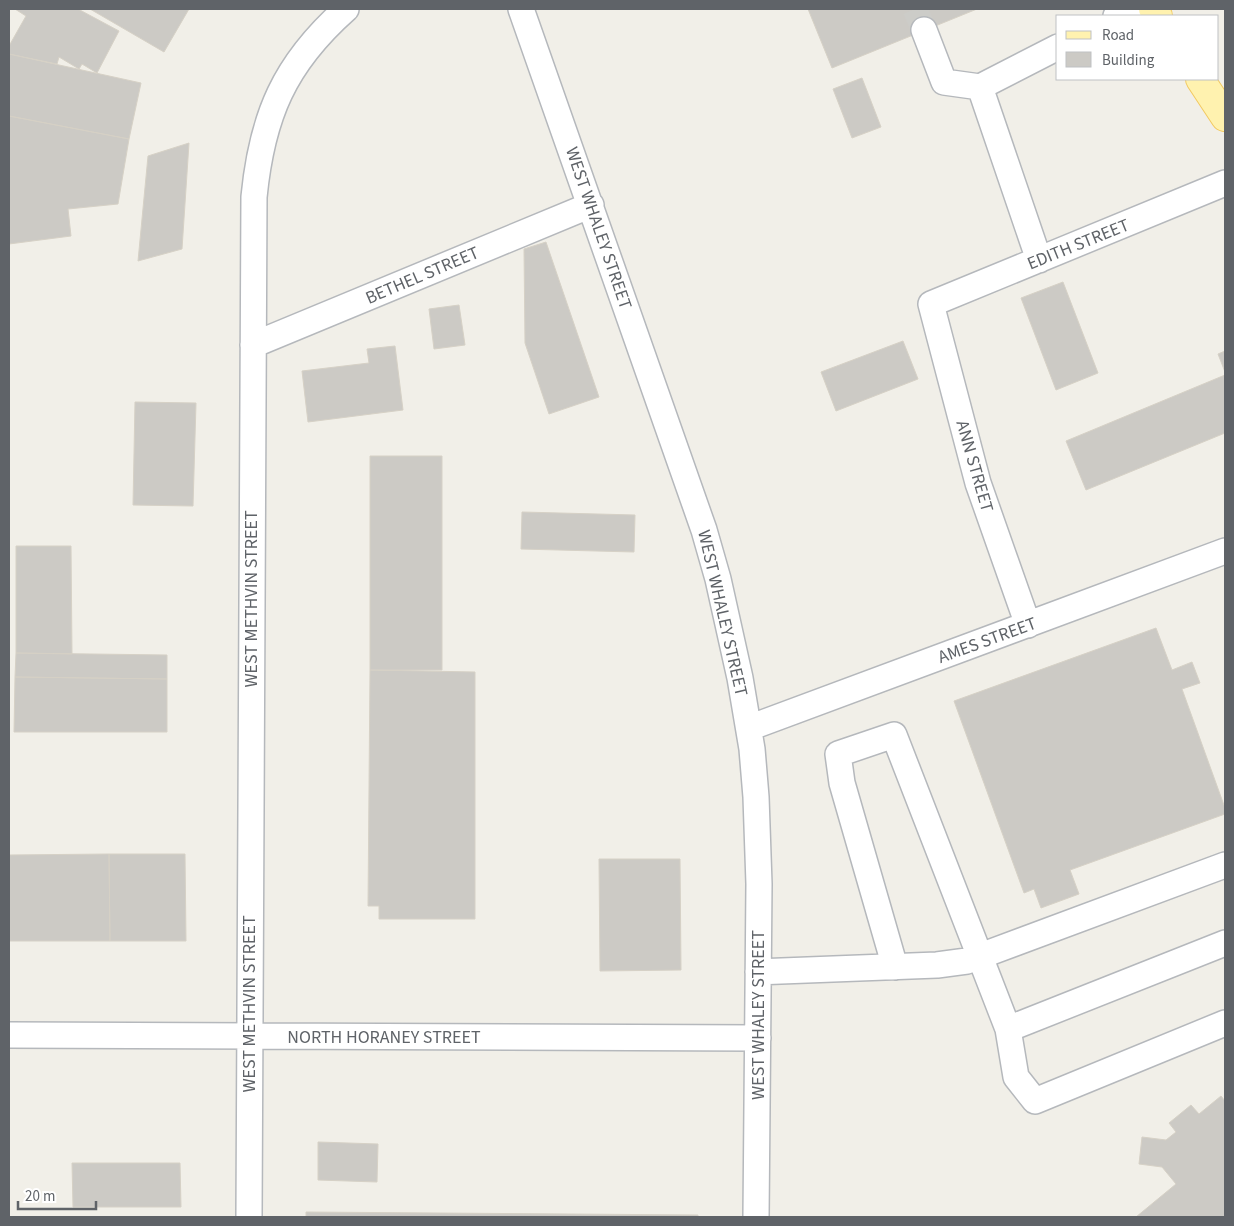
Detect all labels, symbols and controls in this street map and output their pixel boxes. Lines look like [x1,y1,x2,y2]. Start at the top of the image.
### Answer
legend [1056,15,1219,80]
text: Road [1102,25,1134,46]
text: Building [1102,50,1155,71]
street label: WEST WHALEY STREET [559,144,638,313]
street label: EDITH STREET [1023,213,1133,276]
street label: BETHEL STREET [362,240,483,311]
street label: ANN STREET [949,417,1000,515]
street label: WEST METHVIN STREET [239,510,264,688]
street label: WEST WHALEY STREET [691,527,754,699]
street label: AMES STREET [934,611,1040,670]
street label: WEST METHVIN STREET [237,915,262,1093]
street label: WEST WHALEY STREET [746,930,771,1100]
street label: NORTH HORANEY STREET [287,1025,481,1050]
scale bar [18,1178,95,1210]
text: 20 m [25,1186,55,1207]

